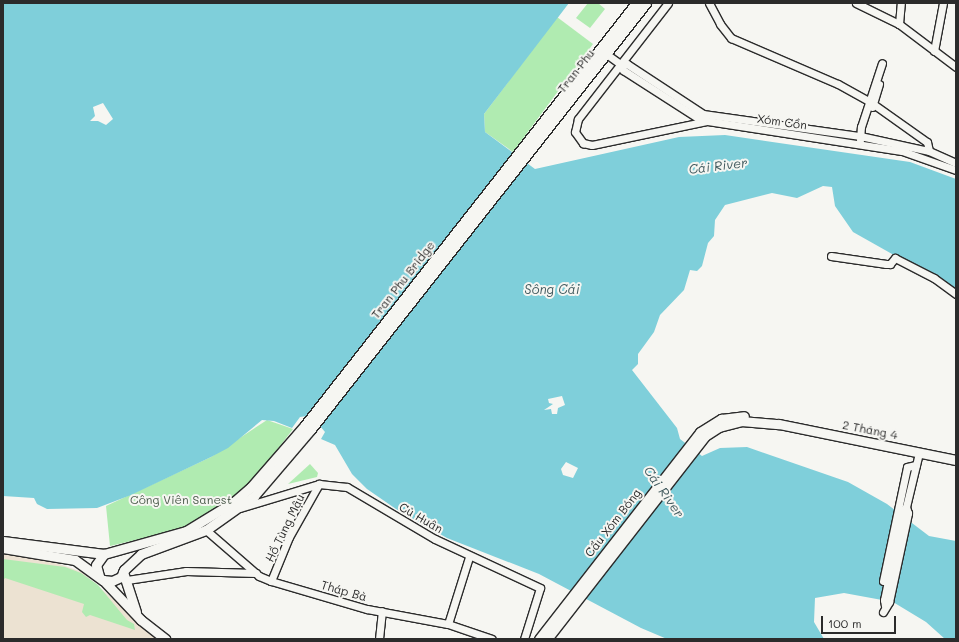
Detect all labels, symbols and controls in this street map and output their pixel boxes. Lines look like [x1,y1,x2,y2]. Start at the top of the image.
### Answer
street label: Tran Phu [555,46,597,96]
street label: Xóm Cồn [756,111,808,133]
water label: Cái River [688,155,748,177]
street label: Tran Phu Bridge [368,238,438,322]
water label: Sông Cái [524,281,580,297]
street label: 2 Tháng 4 [841,418,899,442]
water label: Cái River [641,463,687,521]
street label: Cầu Xóm Bóng [582,486,644,560]
street label: Hồ Tùng Mậu [262,492,308,564]
park label: Công Viên Sanest [130,493,232,507]
street label: Cù Huân [397,500,445,536]
street label: Tháp Bà [319,578,369,604]
scale bar [823,608,898,634]
text: 100 m [828,615,862,631]

